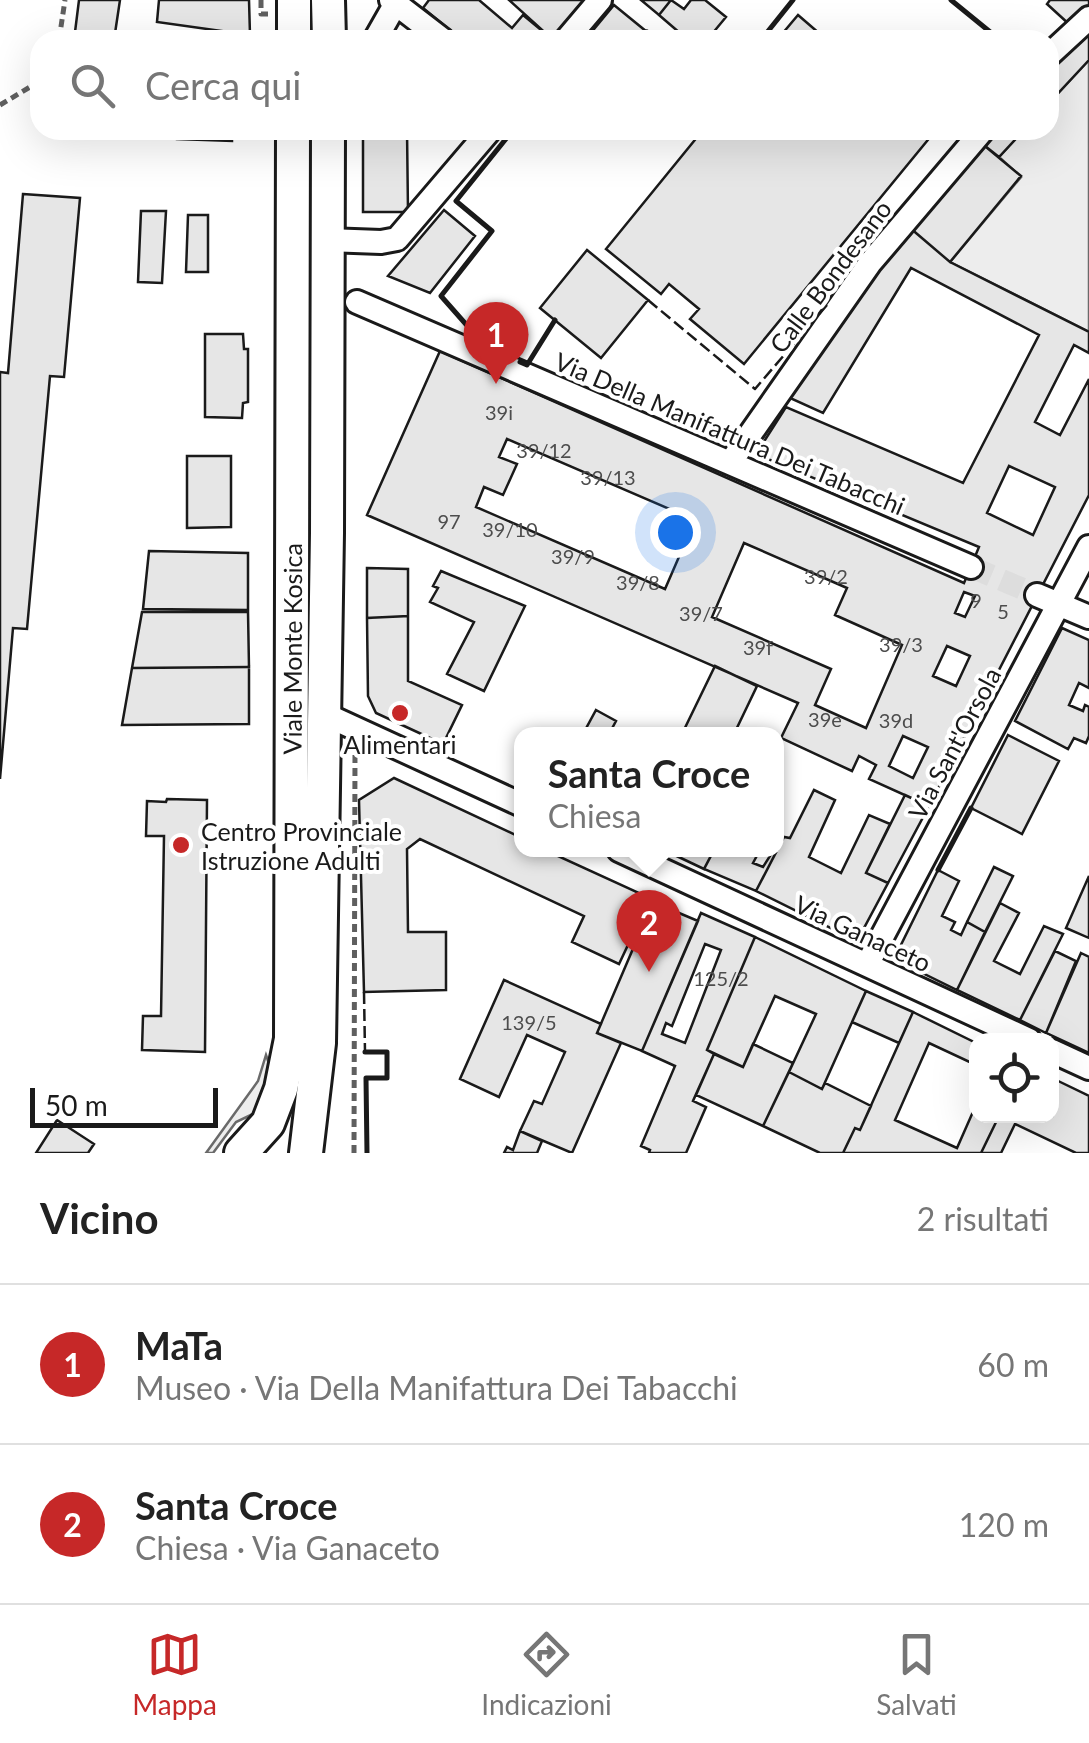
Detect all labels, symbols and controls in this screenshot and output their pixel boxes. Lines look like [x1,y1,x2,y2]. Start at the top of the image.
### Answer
search box [30,30,1059,140]
icon: search [65,58,120,113]
text: Cerca qui [145,62,301,108]
street label: Calle Bondesano [763,194,897,358]
pin: 1 [464,302,528,384]
street label: Via Della Manifattura Dei Tabacchi [550,345,910,521]
house number: 39i [485,400,513,424]
house number: 39/12 [516,438,572,462]
house number: 39/13 [580,465,636,489]
your location [650,507,701,558]
house number: 97 [437,509,461,533]
house number: 39/10 [482,517,538,541]
street label: Viale Monte Kosica [277,543,307,754]
house number: 39/9 [551,544,595,568]
house number: 39/2 [804,564,848,588]
house number: 39/8 [616,570,660,594]
house number: 9 [970,588,982,612]
house number: 5 [997,599,1009,623]
house number: 39/7 [679,601,723,625]
house number: 39/3 [879,632,923,656]
house number: 39f [743,635,773,659]
street label: Via Sant'Orsola [901,662,1007,824]
marker: Alimentari [389,702,411,724]
house number: 39e [808,707,842,731]
house number: 39d [879,708,913,732]
popup [514,727,784,857]
place label: Alimentari [344,729,456,759]
text: Santa Croce [548,750,750,796]
text: Chiesa [548,796,641,835]
place label: Centro Provinciale Istruzione Adulti [201,816,402,875]
marker: Centro Provinciale Istruzione Adulti [170,834,192,856]
street label: Via Ganaceto [790,888,936,978]
pin: 2 [616,890,682,972]
house number: 125/2 [693,966,749,990]
house number: 139/5 [501,1010,557,1034]
map controls [969,1033,1059,1123]
button: locate [969,1033,1059,1123]
scale bar [30,1083,218,1128]
text: 50 m [45,1088,108,1122]
text: Vicino [40,1193,159,1243]
text: 2 risultati [917,1199,1049,1238]
text: MaTa [135,1322,223,1368]
text: 1 [63,1345,82,1384]
text: 60 m [977,1345,1049,1384]
text: Museo · Via Della Manifattura Dei Tabacchi [135,1368,738,1407]
text: Santa Croce [135,1482,338,1528]
text: 2 [63,1505,82,1544]
text: 120 m [959,1505,1049,1544]
text: Chiesa · Via Ganaceto [135,1528,440,1567]
tab: Mappa [132,1627,217,1721]
tab: Indicazioni [481,1627,612,1721]
tab: Salvati [876,1627,957,1721]

